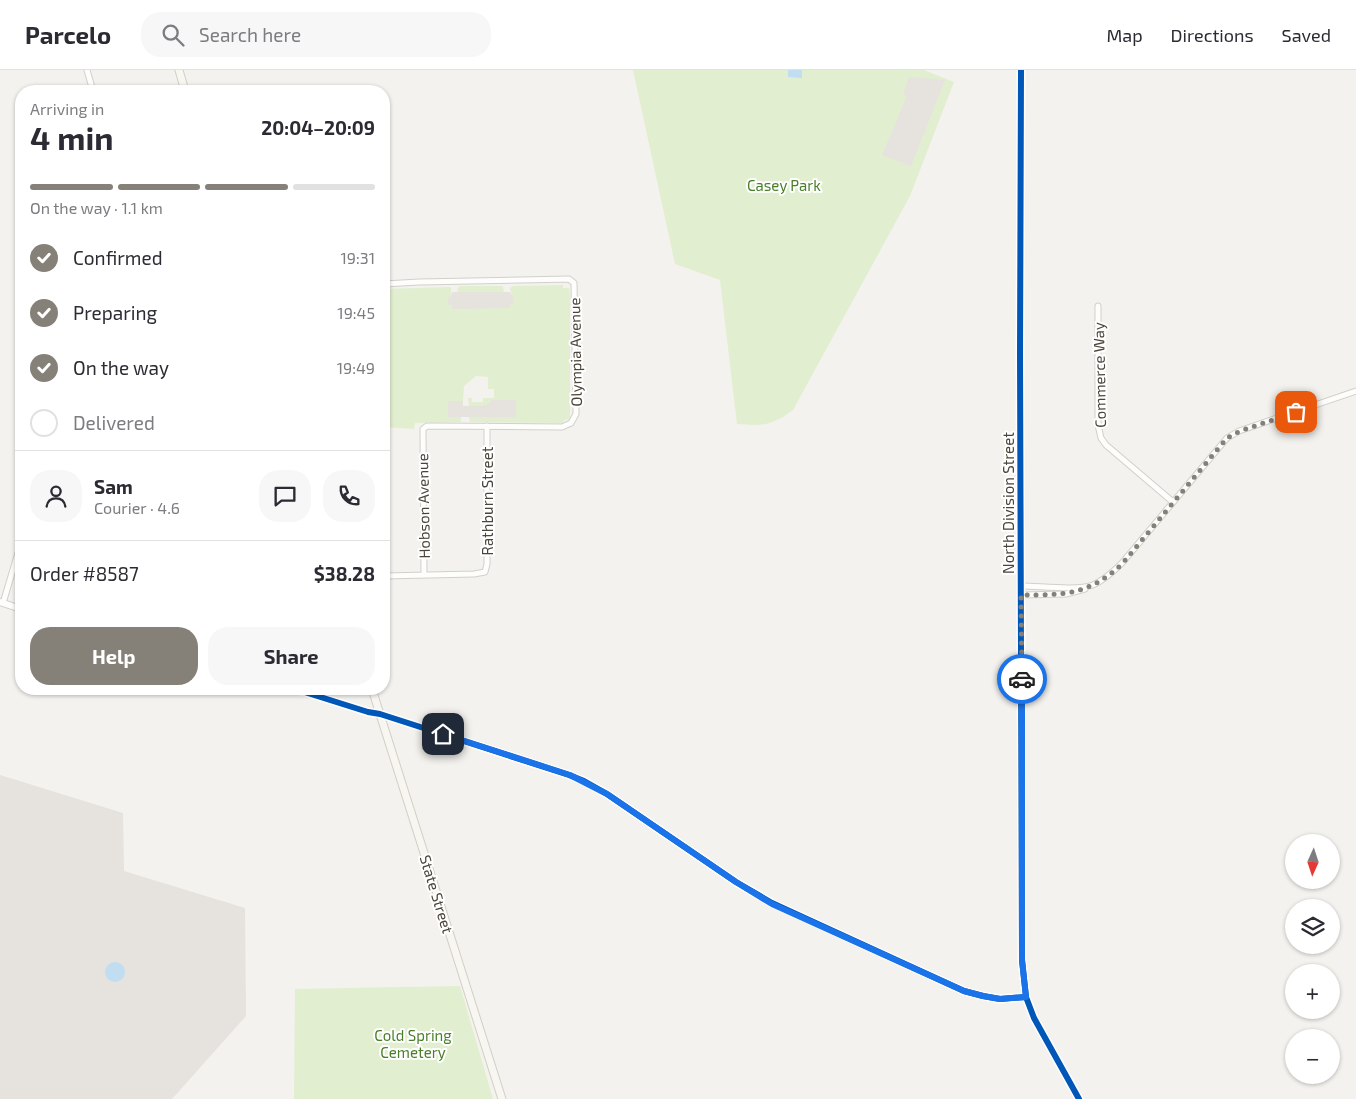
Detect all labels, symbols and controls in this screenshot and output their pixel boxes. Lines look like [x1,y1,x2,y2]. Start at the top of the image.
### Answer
search box [141,12,491,57]
text: Parcelo [25,20,111,49]
icon: search [159,21,187,49]
text: Search here [199,23,301,46]
text: Map [1106,24,1143,46]
text: Directions [1171,24,1254,46]
text: Saved [1282,24,1331,46]
text: Arriving in [30,99,104,118]
text: 20:04–20:09 [261,116,375,139]
text: 4 min [30,118,114,156]
park label: Casey Park [747,176,821,194]
text: On the way · 1.1 km [30,198,163,217]
icon: check [30,244,58,272]
text: Confirmed [73,246,163,269]
text: 19:31 [340,248,375,267]
street label: Olympia Avenue [565,297,585,407]
icon: check [30,299,58,327]
text: Preparing [73,301,157,324]
text: 19:45 [337,303,375,322]
street label: Commerce Way [1089,322,1109,428]
icon: check [30,354,58,382]
text: On the way [73,356,169,379]
text: 19:49 [337,358,375,377]
pin [1275,391,1317,433]
icon: bag [1282,398,1310,426]
text: Delivered [73,411,155,434]
street label: North Division Street [999,432,1017,574]
street label: Rathburn Street [478,446,496,555]
street label: Hobson Avenue [413,453,433,559]
button: person [30,470,82,522]
button: chat [259,470,311,522]
button: phone [323,470,375,522]
text: Sam [94,475,133,498]
text: Courier · 4.6 [94,498,180,517]
text: Order #8587 [30,562,139,585]
text: $38.28 [314,562,375,585]
button: Help [30,627,198,685]
button: Share [208,627,375,685]
courier [997,654,1047,704]
icon: car [1008,665,1036,693]
pin [422,713,464,755]
icon: home [429,720,457,748]
north arrow [1285,834,1340,889]
map controls [1285,834,1340,1084]
street label: State Street [417,853,458,936]
button: layers [1285,899,1340,954]
button: + [1285,964,1340,1019]
park label: Cold Spring Cemetery [374,1026,452,1061]
button: − [1285,1029,1340,1084]

